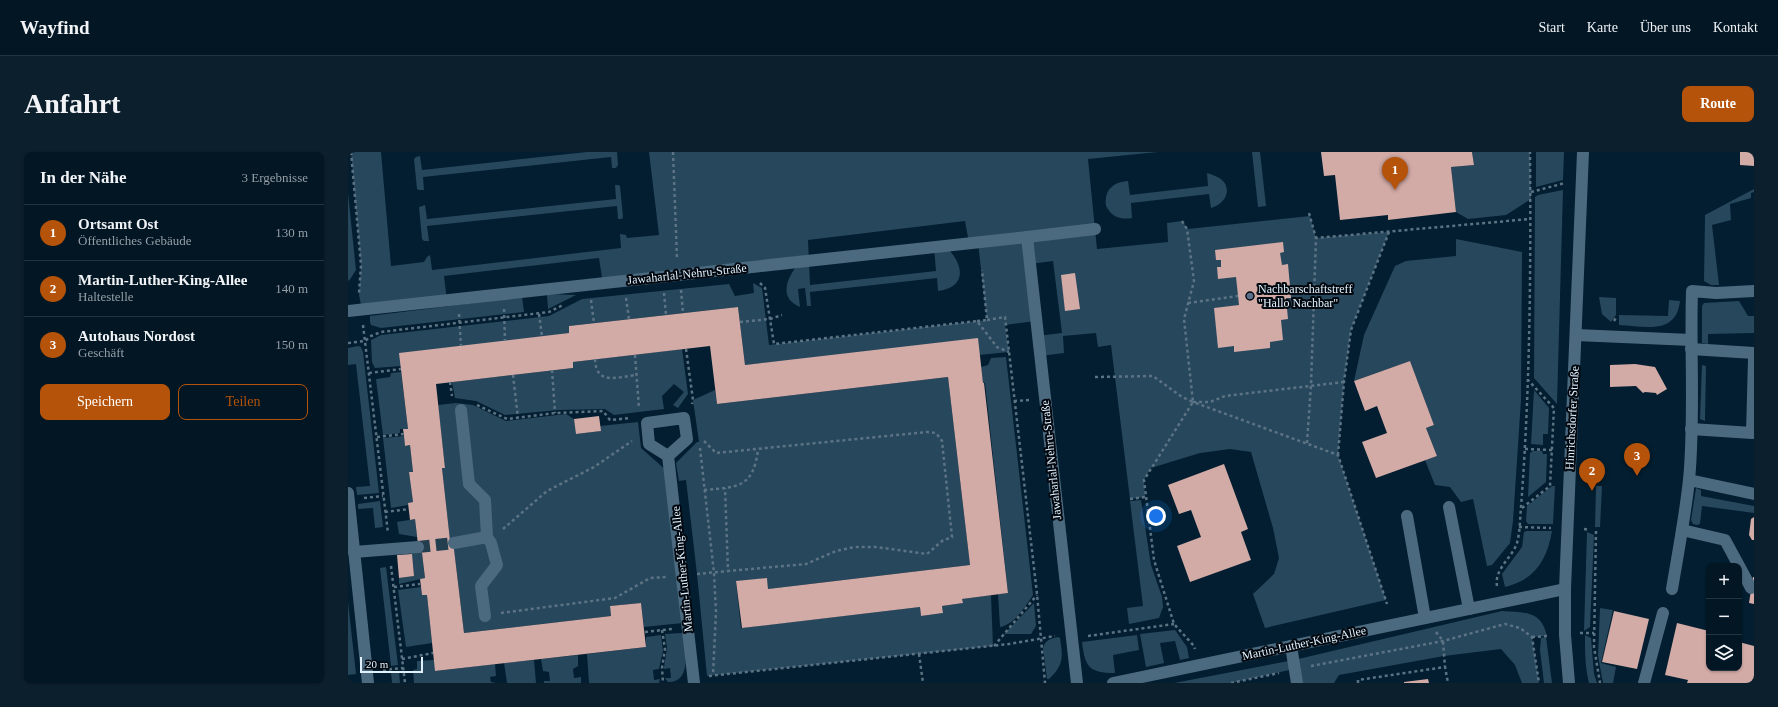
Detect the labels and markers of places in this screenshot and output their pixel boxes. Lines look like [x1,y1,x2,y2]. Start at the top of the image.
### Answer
pin: 1 [1382,157,1408,190]
place label: Nachbarschaftstreff "Hallo Nachbar" [1258,282,1352,310]
marker: Nachbarschaftstreff "Hallo Nachbar" [1245,291,1255,301]
pin: 3 [1624,443,1650,476]
pin: 2 [1579,458,1605,491]

